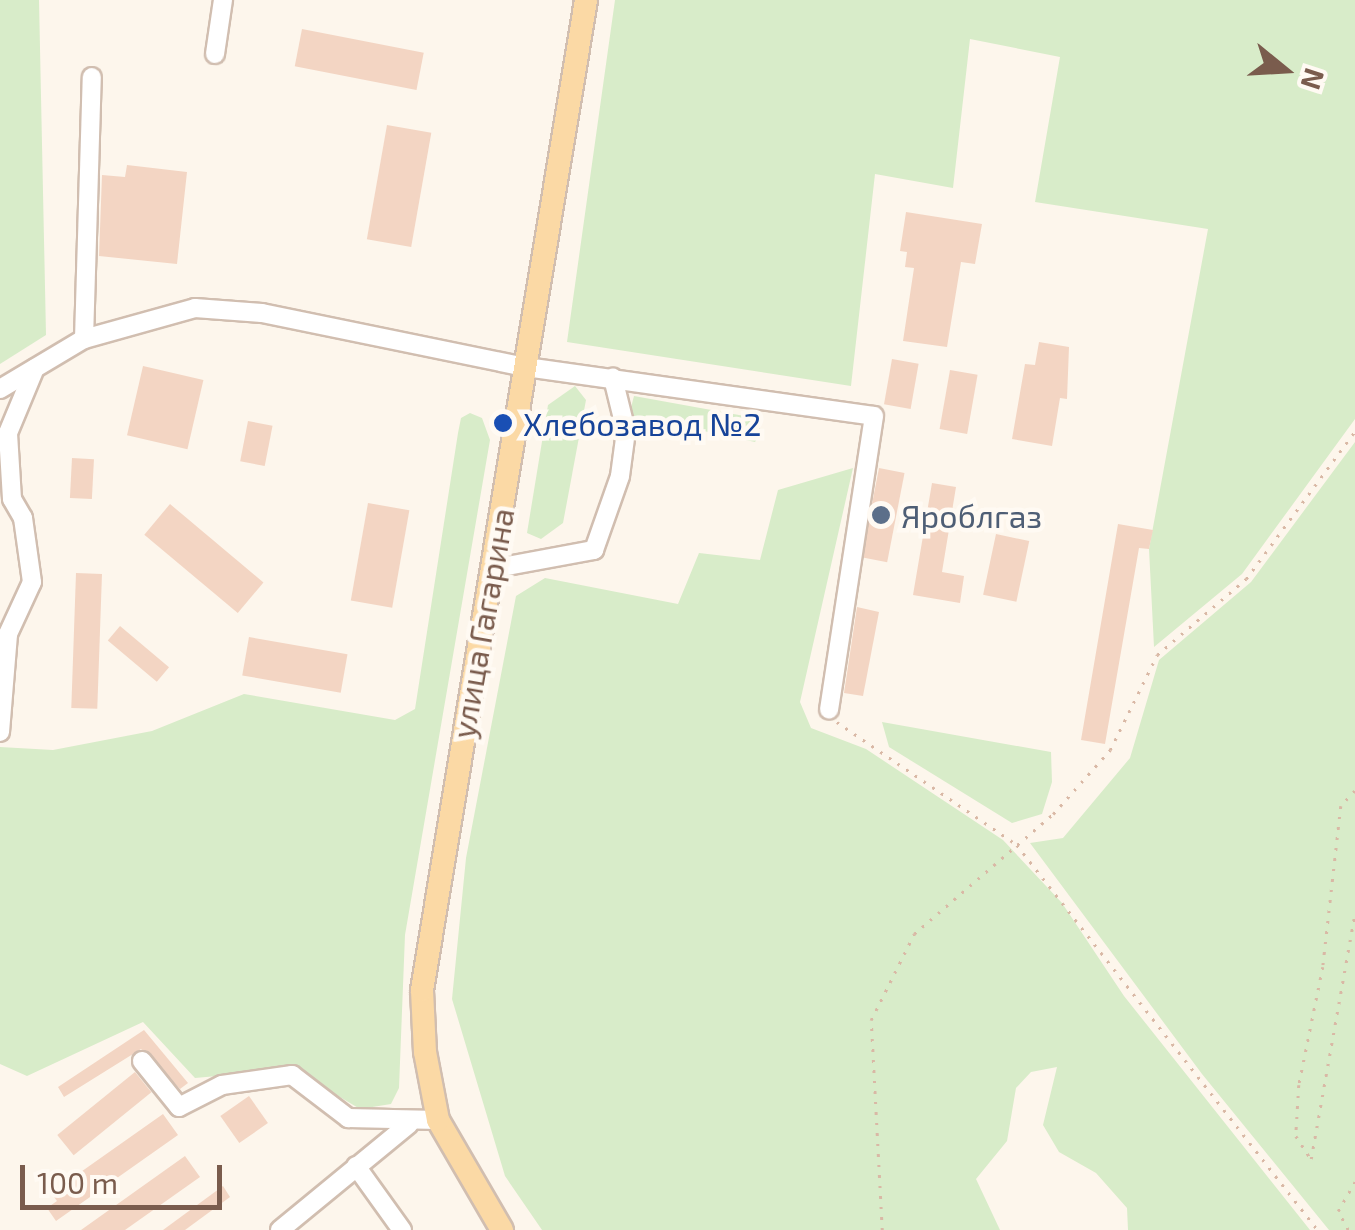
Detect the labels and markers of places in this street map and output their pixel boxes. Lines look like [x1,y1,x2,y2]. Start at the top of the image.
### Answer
place label: Хлебозавод №2 [523,404,761,442]
marker: Хлебозавод №2 [492,412,514,434]
place label: Яроблгаз [901,496,1042,534]
marker: Яроблгаз [870,504,892,526]

